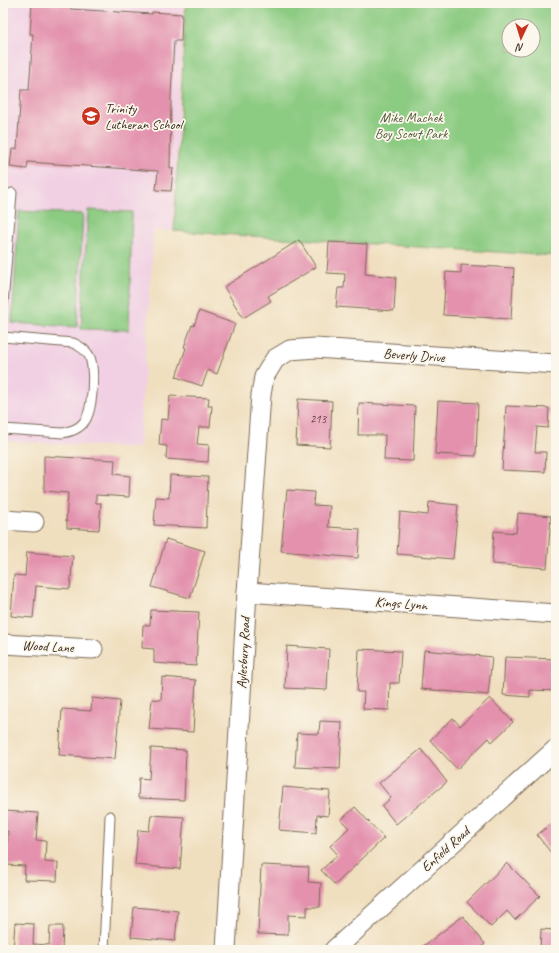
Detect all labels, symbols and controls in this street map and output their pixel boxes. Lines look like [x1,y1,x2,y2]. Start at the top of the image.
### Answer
north arrow [501,18,541,58]
text: N [514,41,524,55]
place label: Trinity Lutheran School [105,100,185,133]
school or university icon: Trinity Lutheran School [80,105,102,127]
park label: Mike Machek Boy Scout Park [375,109,448,142]
street label: Beverly Drive [383,345,447,366]
house number: 213 [310,411,328,427]
street label: Kings Lynn [374,593,428,614]
street label: Aylesbury Road [233,614,254,689]
street label: Wood Lane [22,637,76,656]
street label: Enfield Road [418,821,475,876]

